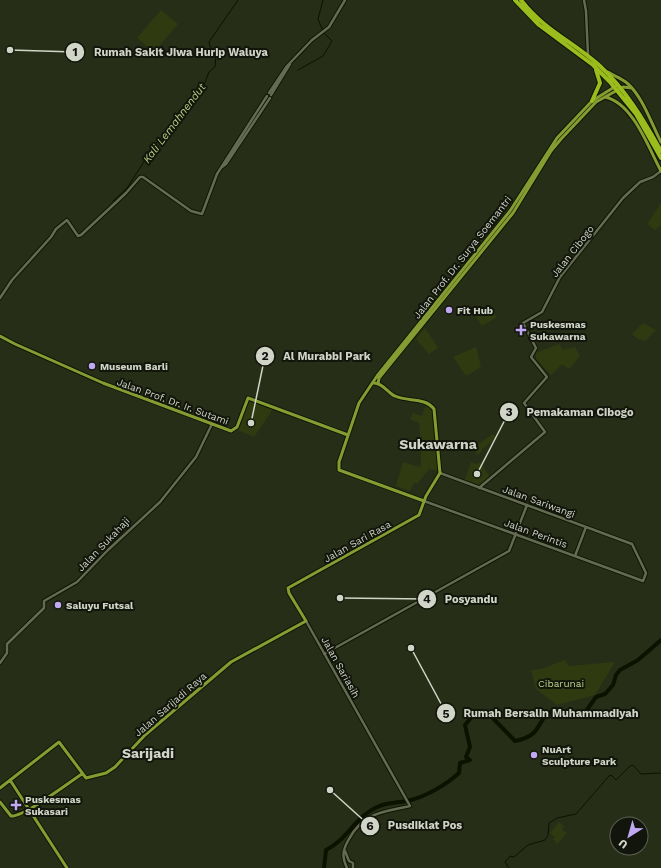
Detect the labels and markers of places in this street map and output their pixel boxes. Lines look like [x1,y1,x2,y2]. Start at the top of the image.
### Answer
callout: Rumah Sakit Jiwa Hurip Waluya [65,40,276,63]
marker: Fit Hub [444,305,454,315]
place label: Fit Hub [457,305,493,316]
place label: Puskesmas Sukawarna [530,319,586,342]
marker: Puskesmas Sukawarna [515,324,527,336]
callout: Al Murabbi Park [255,345,379,368]
marker: Museum Barli [87,361,97,371]
place label: Museum Barli [100,361,168,372]
callout: Pemakaman Cibogo [499,400,642,423]
callout: Posyandu [417,587,505,610]
marker: Saluyu Futsal [53,600,63,610]
place label: Saluyu Futsal [66,600,134,611]
callout: Rumah Bersalin Muhammadiyah [436,702,647,725]
place label: NuArt Sculpture Park [542,744,617,767]
marker: NuArt Sculpture Park [529,750,539,760]
place label: Puskesmas Sukasari [25,794,81,817]
marker: Puskesmas Sukasari [10,799,22,811]
callout: Pusdiklat Pos [360,814,470,837]

